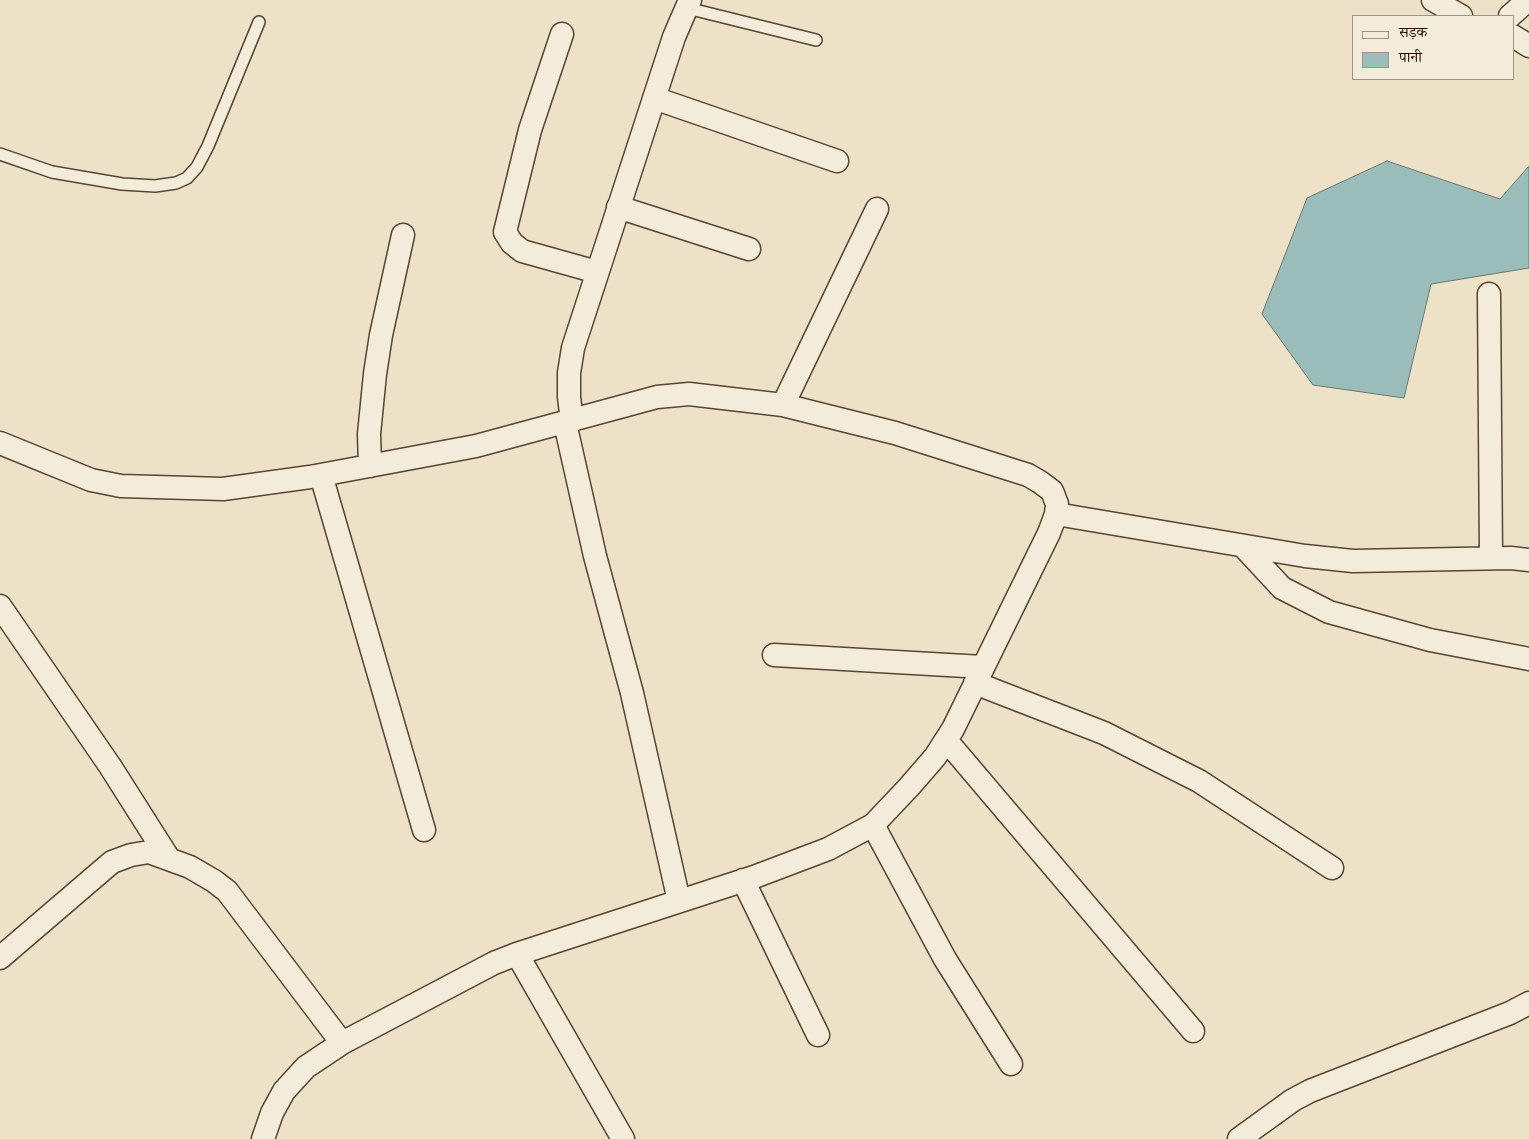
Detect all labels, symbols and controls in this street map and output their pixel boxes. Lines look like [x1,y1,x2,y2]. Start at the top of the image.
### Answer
legend [1352,15,1514,80]
text: सड़क [1399,26,1427,41]
text: पानी [1399,51,1422,66]

